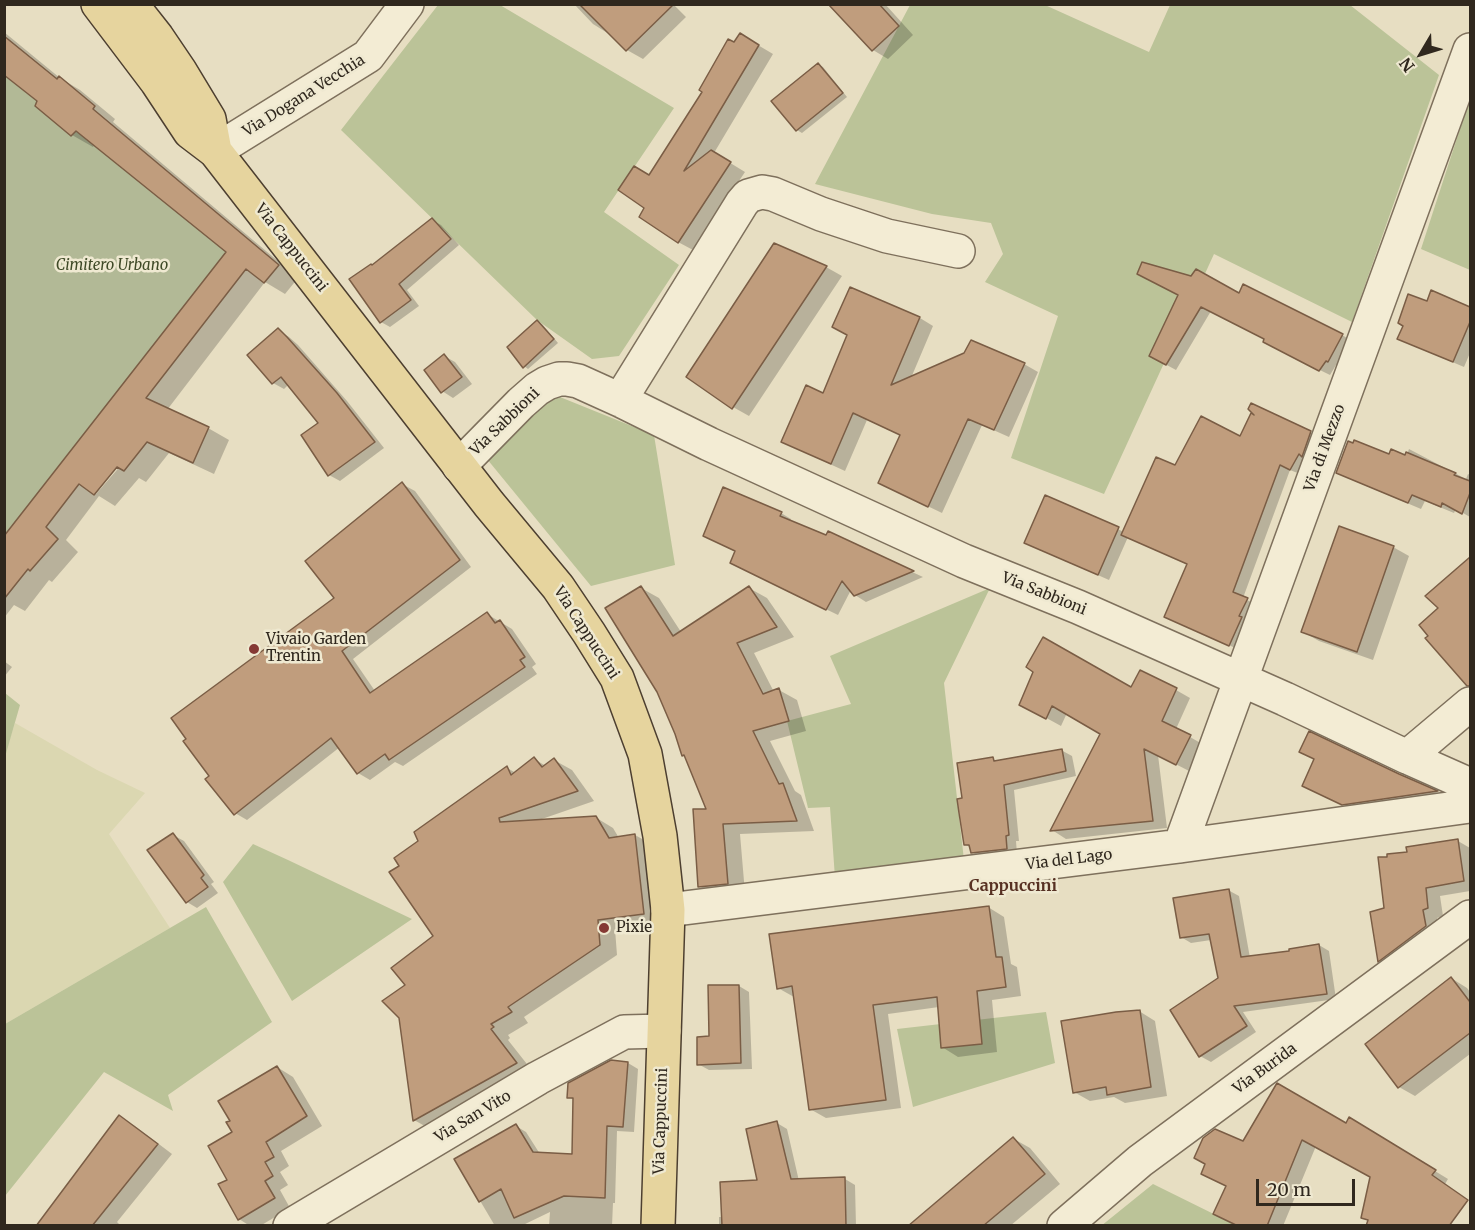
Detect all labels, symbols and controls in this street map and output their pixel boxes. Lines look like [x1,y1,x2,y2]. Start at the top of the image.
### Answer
north arrow [1391,24,1451,84]
street label: Via Dogana Vecchia [240,51,368,141]
text: N [1395,54,1419,76]
street label: Via Cappuccini [251,200,331,296]
park label: Cimitero Urbano [56,257,168,275]
street label: Via Sabbioni [466,384,544,460]
street label: Via di Mezzo [1301,402,1349,494]
street label: Via Sabbioni [999,569,1089,619]
street label: Via Cappuccini [549,583,623,683]
place label: Vivaio Garden Trentin [266,631,366,666]
marker: Vivaio Garden Trentin [247,642,261,656]
street label: Via del Lago [1025,846,1113,874]
district label: Cappuccini [969,876,1057,896]
place label: Pixie [616,919,652,937]
marker: Pixie [597,921,611,935]
street label: Via Burida [1230,1040,1300,1098]
street label: Via Cappuccini [650,1067,672,1175]
street label: Via San Vito [432,1087,514,1147]
scale bar [1259,1167,1358,1205]
text: 20 m [1267,1178,1311,1201]

